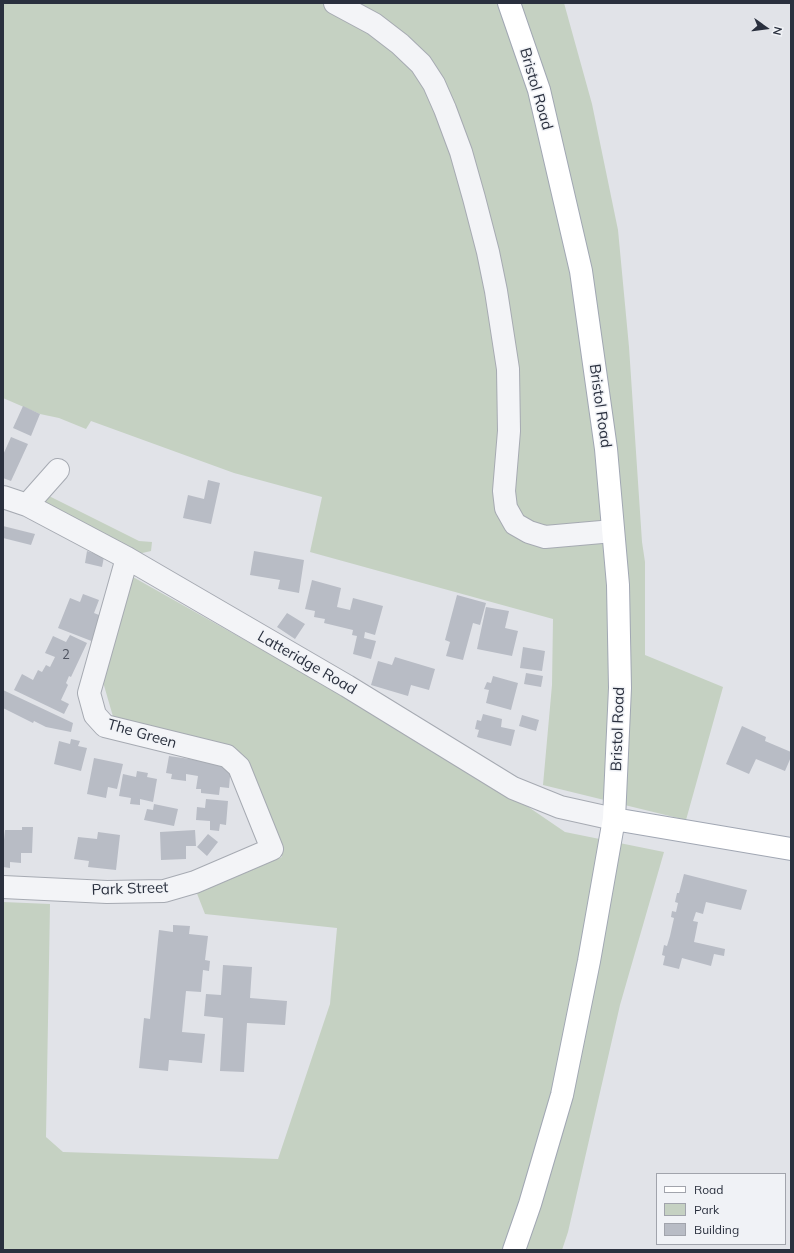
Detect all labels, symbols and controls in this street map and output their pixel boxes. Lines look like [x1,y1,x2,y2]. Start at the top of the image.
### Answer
north arrow [746,8,786,48]
text: N [770,25,785,37]
street label: Bristol Road [516,46,556,132]
street label: Bristol Road [585,363,615,449]
street label: Latteridge Road [254,627,360,699]
house number: 2 [62,647,70,663]
street label: Bristol Road [608,686,628,772]
street label: The Green [105,716,179,752]
street label: Park Street [91,879,169,899]
legend [656,1173,786,1245]
text: Road [694,1182,723,1197]
text: Park [694,1202,719,1217]
text: Building [694,1222,739,1237]

